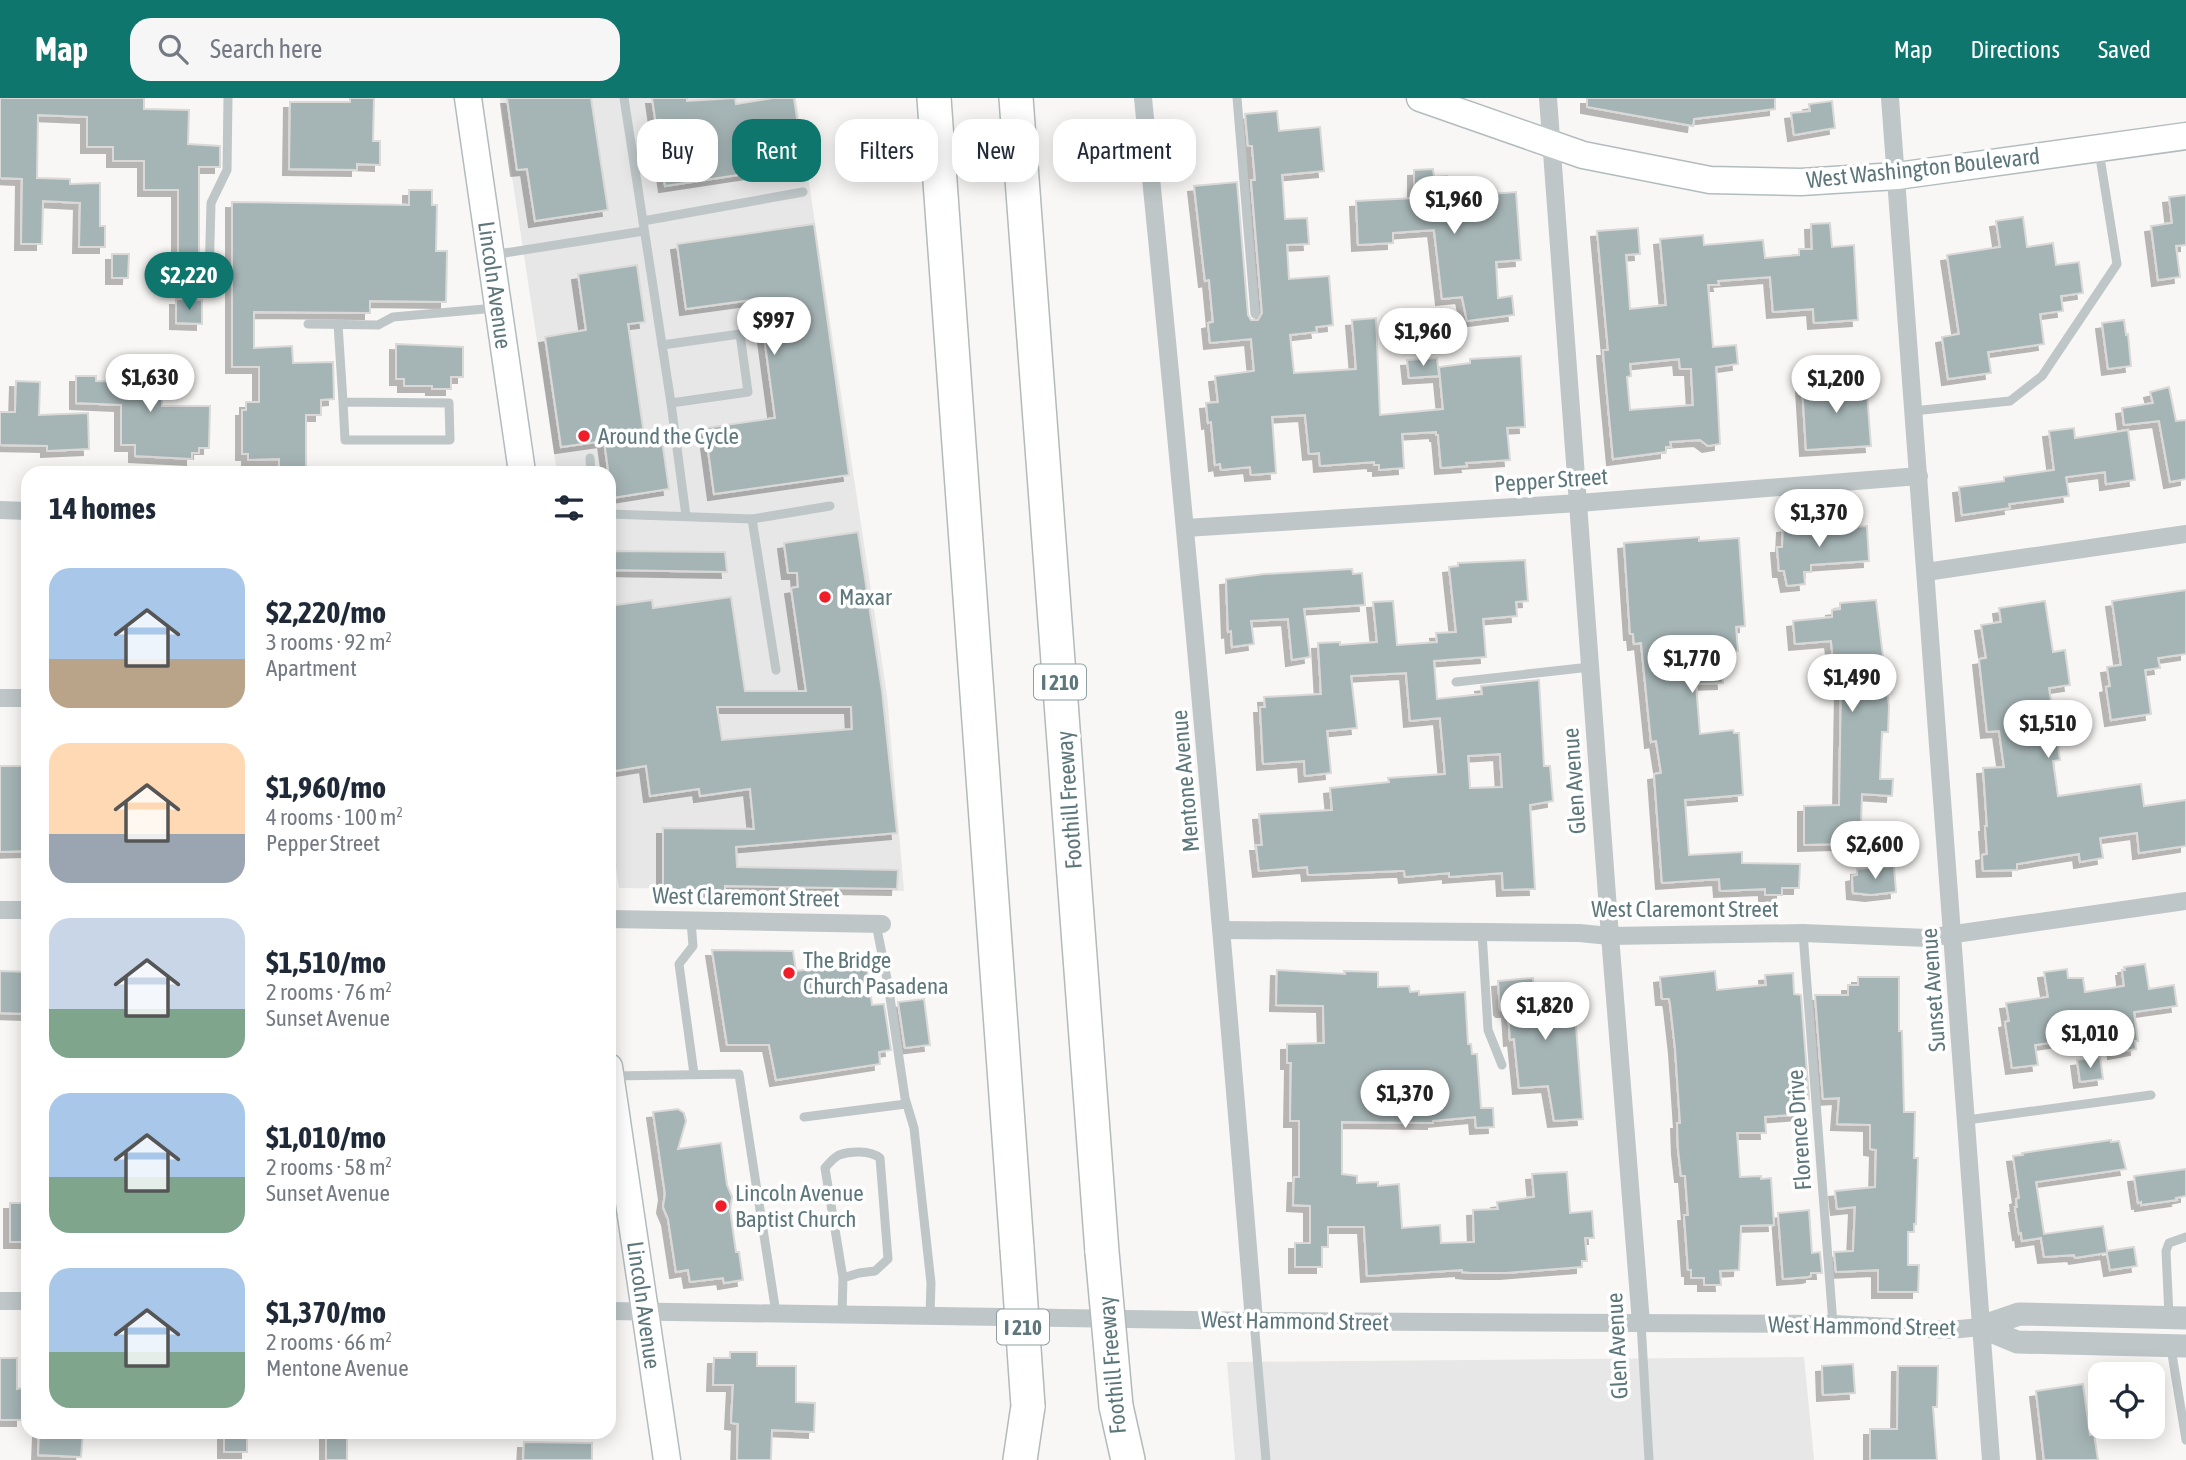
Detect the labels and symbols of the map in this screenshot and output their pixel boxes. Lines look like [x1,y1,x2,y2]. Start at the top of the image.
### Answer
street label: West Washington Boulevard [1805,143,2041,193]
pin: $1,960 [1397,176,1511,236]
street label: Lincoln Avenue [473,219,517,351]
pin: $2,220 [132,252,246,312]
pin: $997 [733,298,815,357]
pin: $1,960 [1366,308,1480,368]
pin: $1,630 [93,354,207,414]
pin: $1,200 [1779,356,1893,415]
place label: Around the Cycle [598,423,739,449]
marker: Around the Cycle [576,428,592,444]
street label: Pepper Street [1493,463,1609,497]
pin: $1,370 [1762,490,1876,549]
place label: Maxar [839,584,893,610]
marker: Maxar [817,589,833,605]
pin: $1,770 [1635,636,1749,695]
pin: $1,490 [1795,654,1909,714]
road number: I 210 [1034,664,1086,700]
pin: $1,510 [1991,700,2105,760]
street label: Mentone Avenue [1166,709,1204,853]
street label: Glen Avenue [1557,727,1591,835]
street label: Foothill Freeway [1051,730,1087,870]
pin: $2,600 [1818,822,1932,881]
street label: West Claremont Street [652,882,840,912]
street label: West Claremont Street [1591,896,1779,922]
street label: Sunset Avenue [1916,927,1950,1053]
place label: The Bridge Church Pasadena [803,947,949,999]
marker: The Bridge Church Pasadena [781,965,797,981]
pin: $1,820 [1488,982,1602,1042]
pin: $1,010 [2033,1010,2147,1070]
street label: Florence Drive [1782,1069,1816,1191]
pin: $1,370 [1348,1070,1462,1130]
place label: Lincoln Avenue Baptist Church [735,1180,864,1232]
marker: Lincoln Avenue Baptist Church [713,1198,729,1214]
street label: Lincoln Avenue [622,1239,666,1371]
street label: Glen Avenue [1601,1292,1633,1400]
street label: Foothill Freeway [1093,1295,1131,1435]
street label: West Hammond Street [1201,1306,1389,1336]
road number: I 210 [997,1310,1049,1344]
street label: West Hammond Street [1768,1311,1956,1341]

